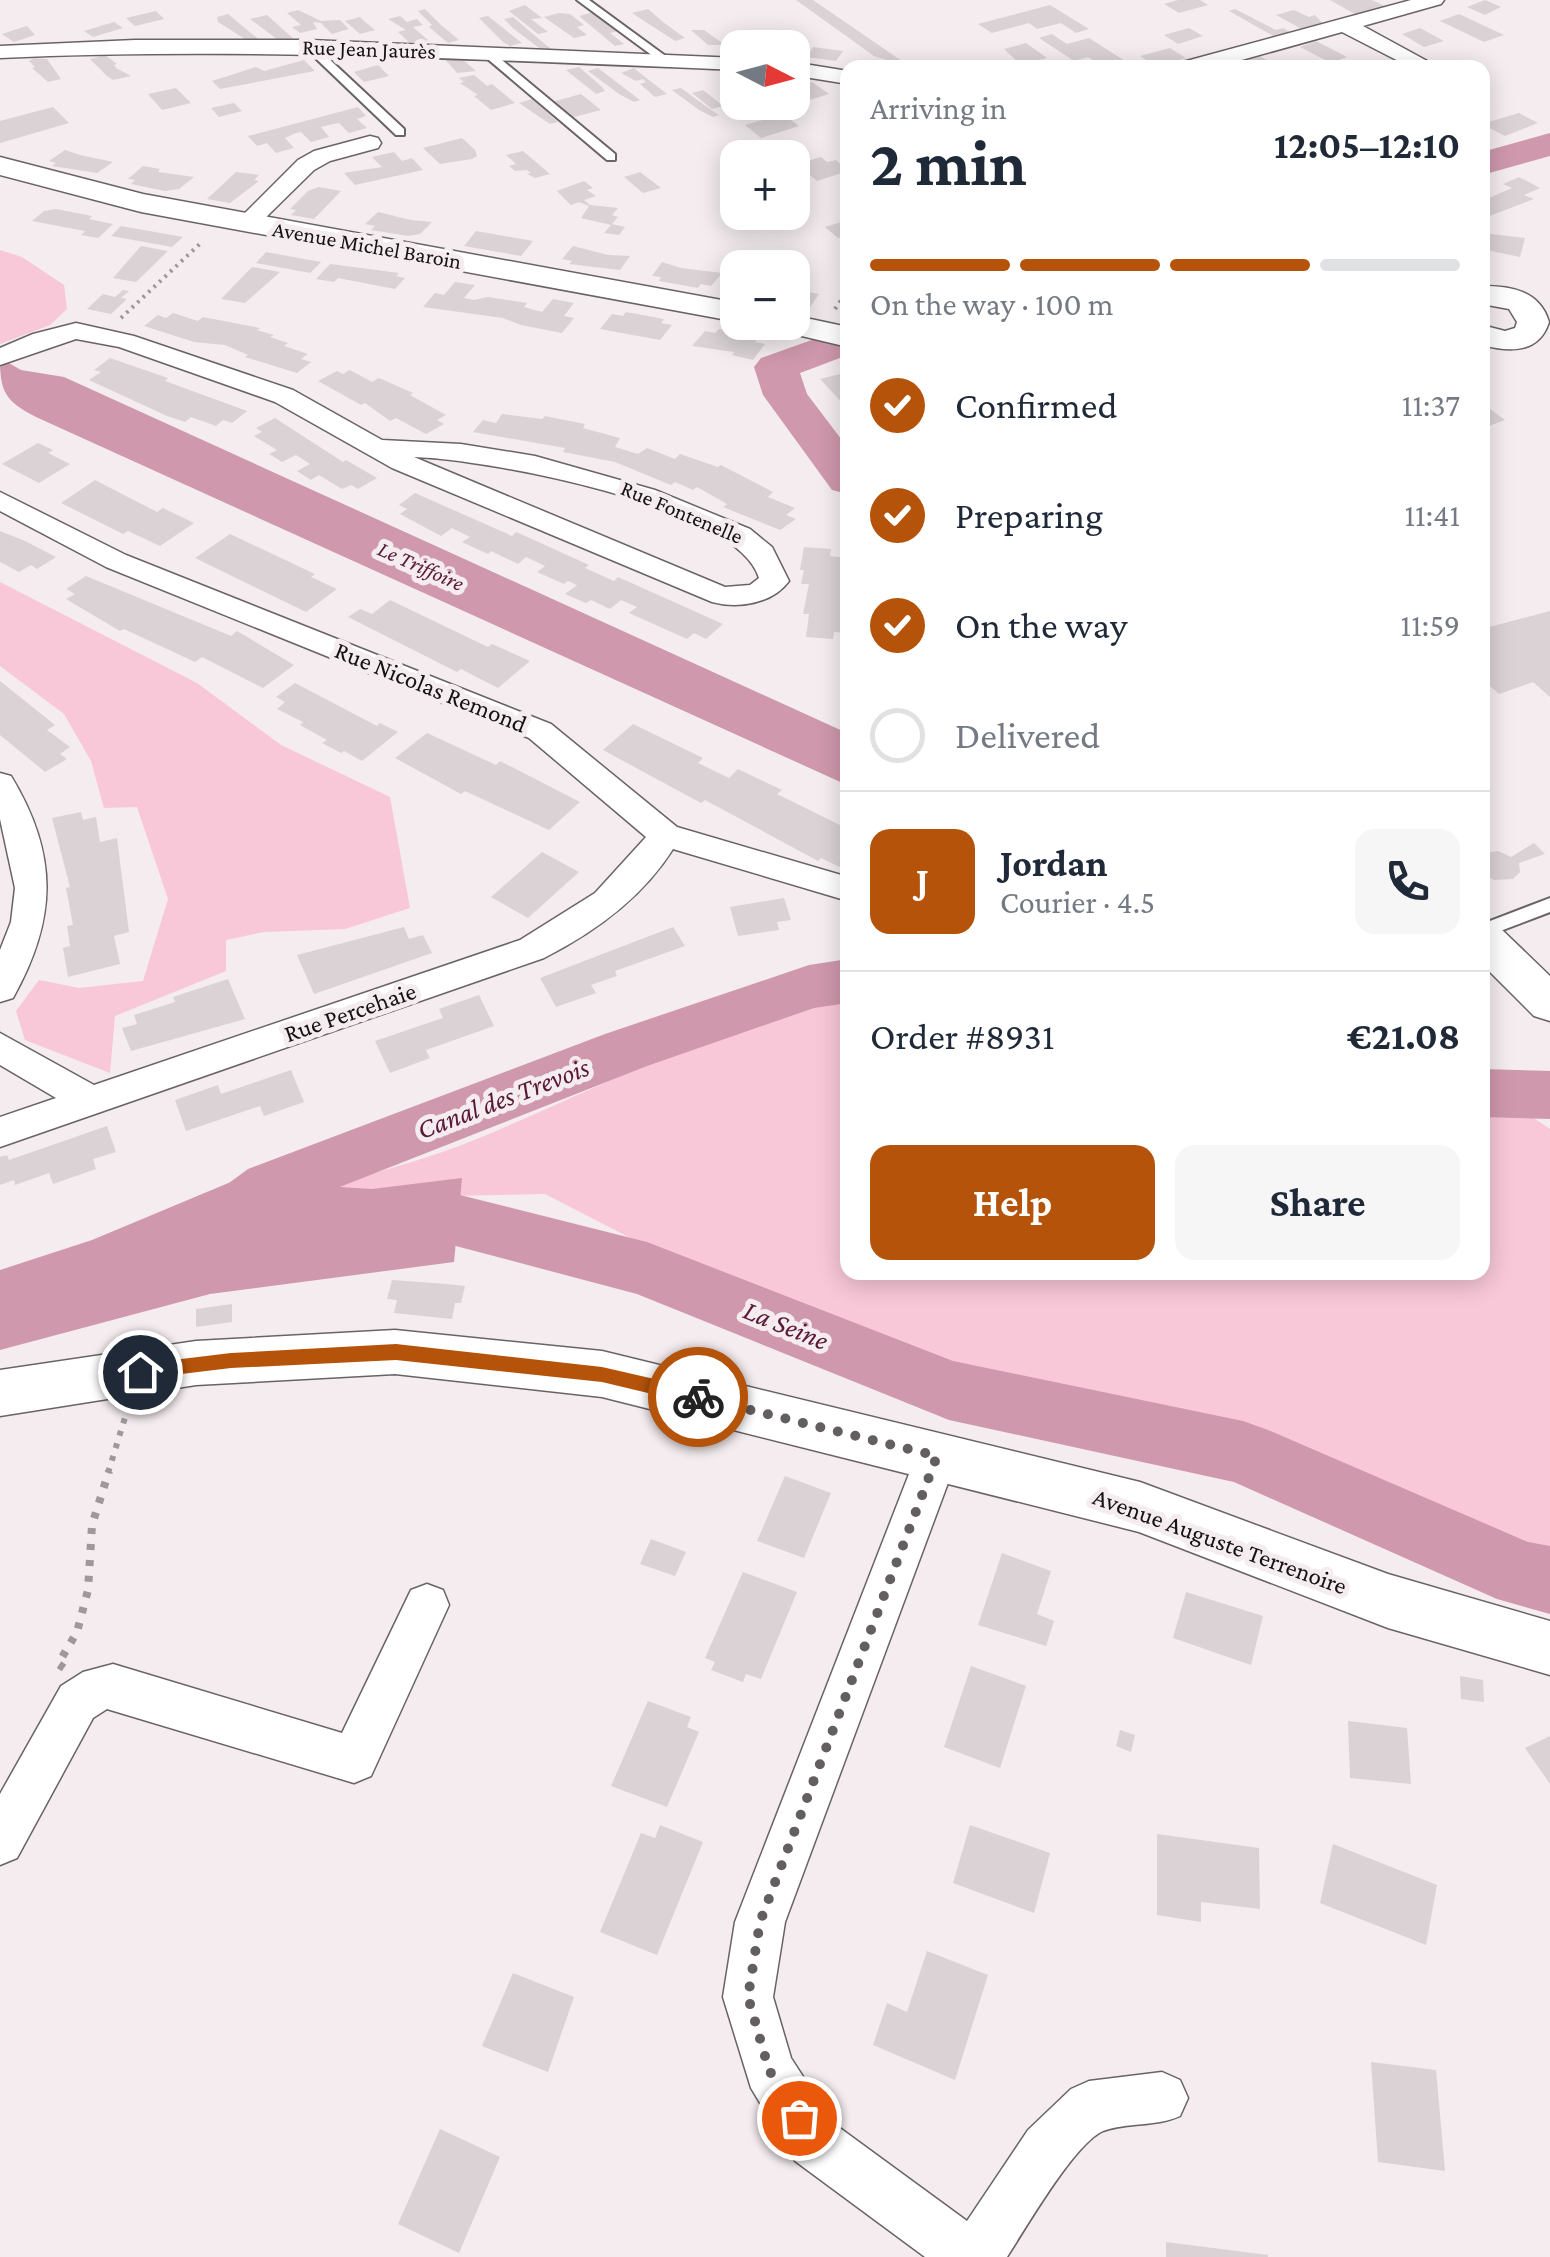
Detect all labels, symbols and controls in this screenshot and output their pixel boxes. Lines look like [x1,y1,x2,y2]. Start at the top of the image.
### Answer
north arrow [720,30,810,120]
map controls [720,30,810,340]
street label: Rue Jean Jaurès [302,34,436,64]
text: Arriving in [870,90,1007,126]
text: 12:05–12:10 [1274,124,1460,166]
text: 2 min [870,127,1027,199]
button: + [720,140,810,230]
street label: Avenue Michel Baroin [271,216,464,274]
button: − [720,250,810,340]
text: On the way · 100 m [870,286,1113,322]
icon: check [870,378,925,433]
text: Confirmed [955,384,1118,426]
text: 11:37 [1402,387,1460,423]
street label: Rue Fontenelle [617,475,747,549]
icon: check [870,488,925,543]
text: Preparing [955,494,1103,536]
text: 11:41 [1404,497,1460,533]
water label: Le Triffoire [374,536,468,596]
icon: check [870,598,925,653]
text: On the way [955,604,1127,646]
text: 11:59 [1401,607,1460,643]
street label: Rue Nicolas Remond [331,636,531,738]
text: Delivered [955,714,1100,756]
button: phone [1355,829,1460,934]
text: Jordan [1000,842,1108,884]
text: J [916,860,929,902]
text: Courier · 4.5 [1000,884,1155,920]
street label: Rue Percehaie [281,977,419,1047]
text: Order #8931 [870,1015,1055,1057]
text: €21.08 [1347,1015,1460,1057]
water label: Canal des Trevois [413,1051,594,1145]
button: Help [870,1145,1155,1260]
button: Share [1175,1145,1460,1260]
water label: La Seine [739,1294,833,1356]
pin [98,1330,183,1415]
icon: home [113,1345,168,1400]
courier [648,1347,748,1447]
icon: bike [671,1370,726,1425]
street label: Avenue Auguste Terrenoire [1089,1482,1351,1600]
pin [757,2076,842,2161]
icon: bag [772,2091,827,2146]

